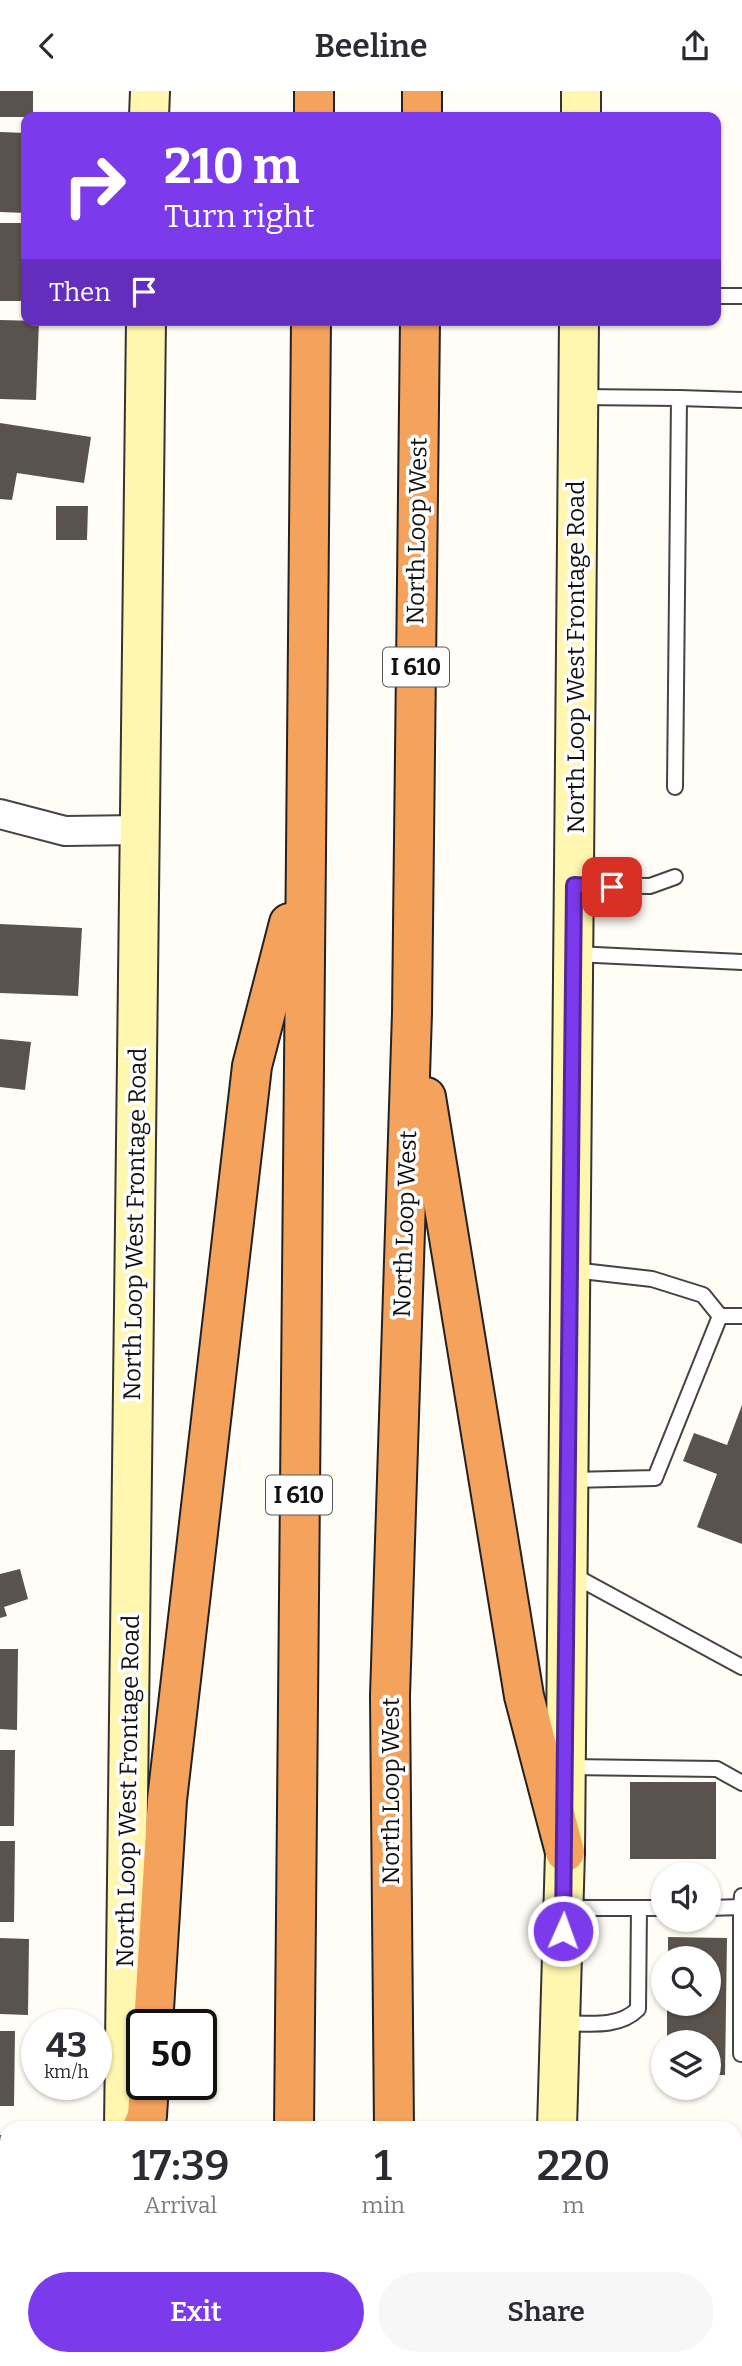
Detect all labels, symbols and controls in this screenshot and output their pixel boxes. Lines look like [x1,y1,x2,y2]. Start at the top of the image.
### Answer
icon: back [28,27,66,65]
text: Beeline [314,27,428,65]
icon: share [676,27,714,65]
text: 210 m [164,137,299,196]
icon: right [49,140,140,231]
text: Turn right [164,197,315,235]
icon: arrive [125,273,163,311]
text: Then [49,277,111,308]
street label: North Loop West [401,437,433,625]
street label: North Loop West Frontage Road [562,481,590,833]
road number: I 610 [383,647,449,687]
pin [582,857,642,917]
icon: arrive [593,868,631,906]
street label: North Loop West Frontage Road [118,1047,152,1401]
street label: North Loop West [388,1130,422,1318]
road number: I 610 [266,1476,332,1515]
street label: North Loop West Frontage Road [111,1614,145,1968]
street label: North Loop West [377,1697,405,1884]
map controls [651,1862,721,2100]
button: sound [651,1862,721,1932]
position arrow [526,1894,600,1968]
button: search [651,1946,721,2016]
speed limit sign: 50 [126,2009,217,2100]
text: 43 [46,2024,87,2066]
button: layers [651,2030,721,2100]
text: km/h [44,2061,89,2083]
text: 17:39 [132,2141,230,2191]
text: 1 [374,2141,392,2191]
text: 220 [537,2141,610,2191]
text: Arrival [144,2191,217,2219]
text: min [361,2191,405,2219]
text: m [562,2191,584,2219]
button: Exit [28,2272,364,2352]
button: Share [378,2272,714,2352]

